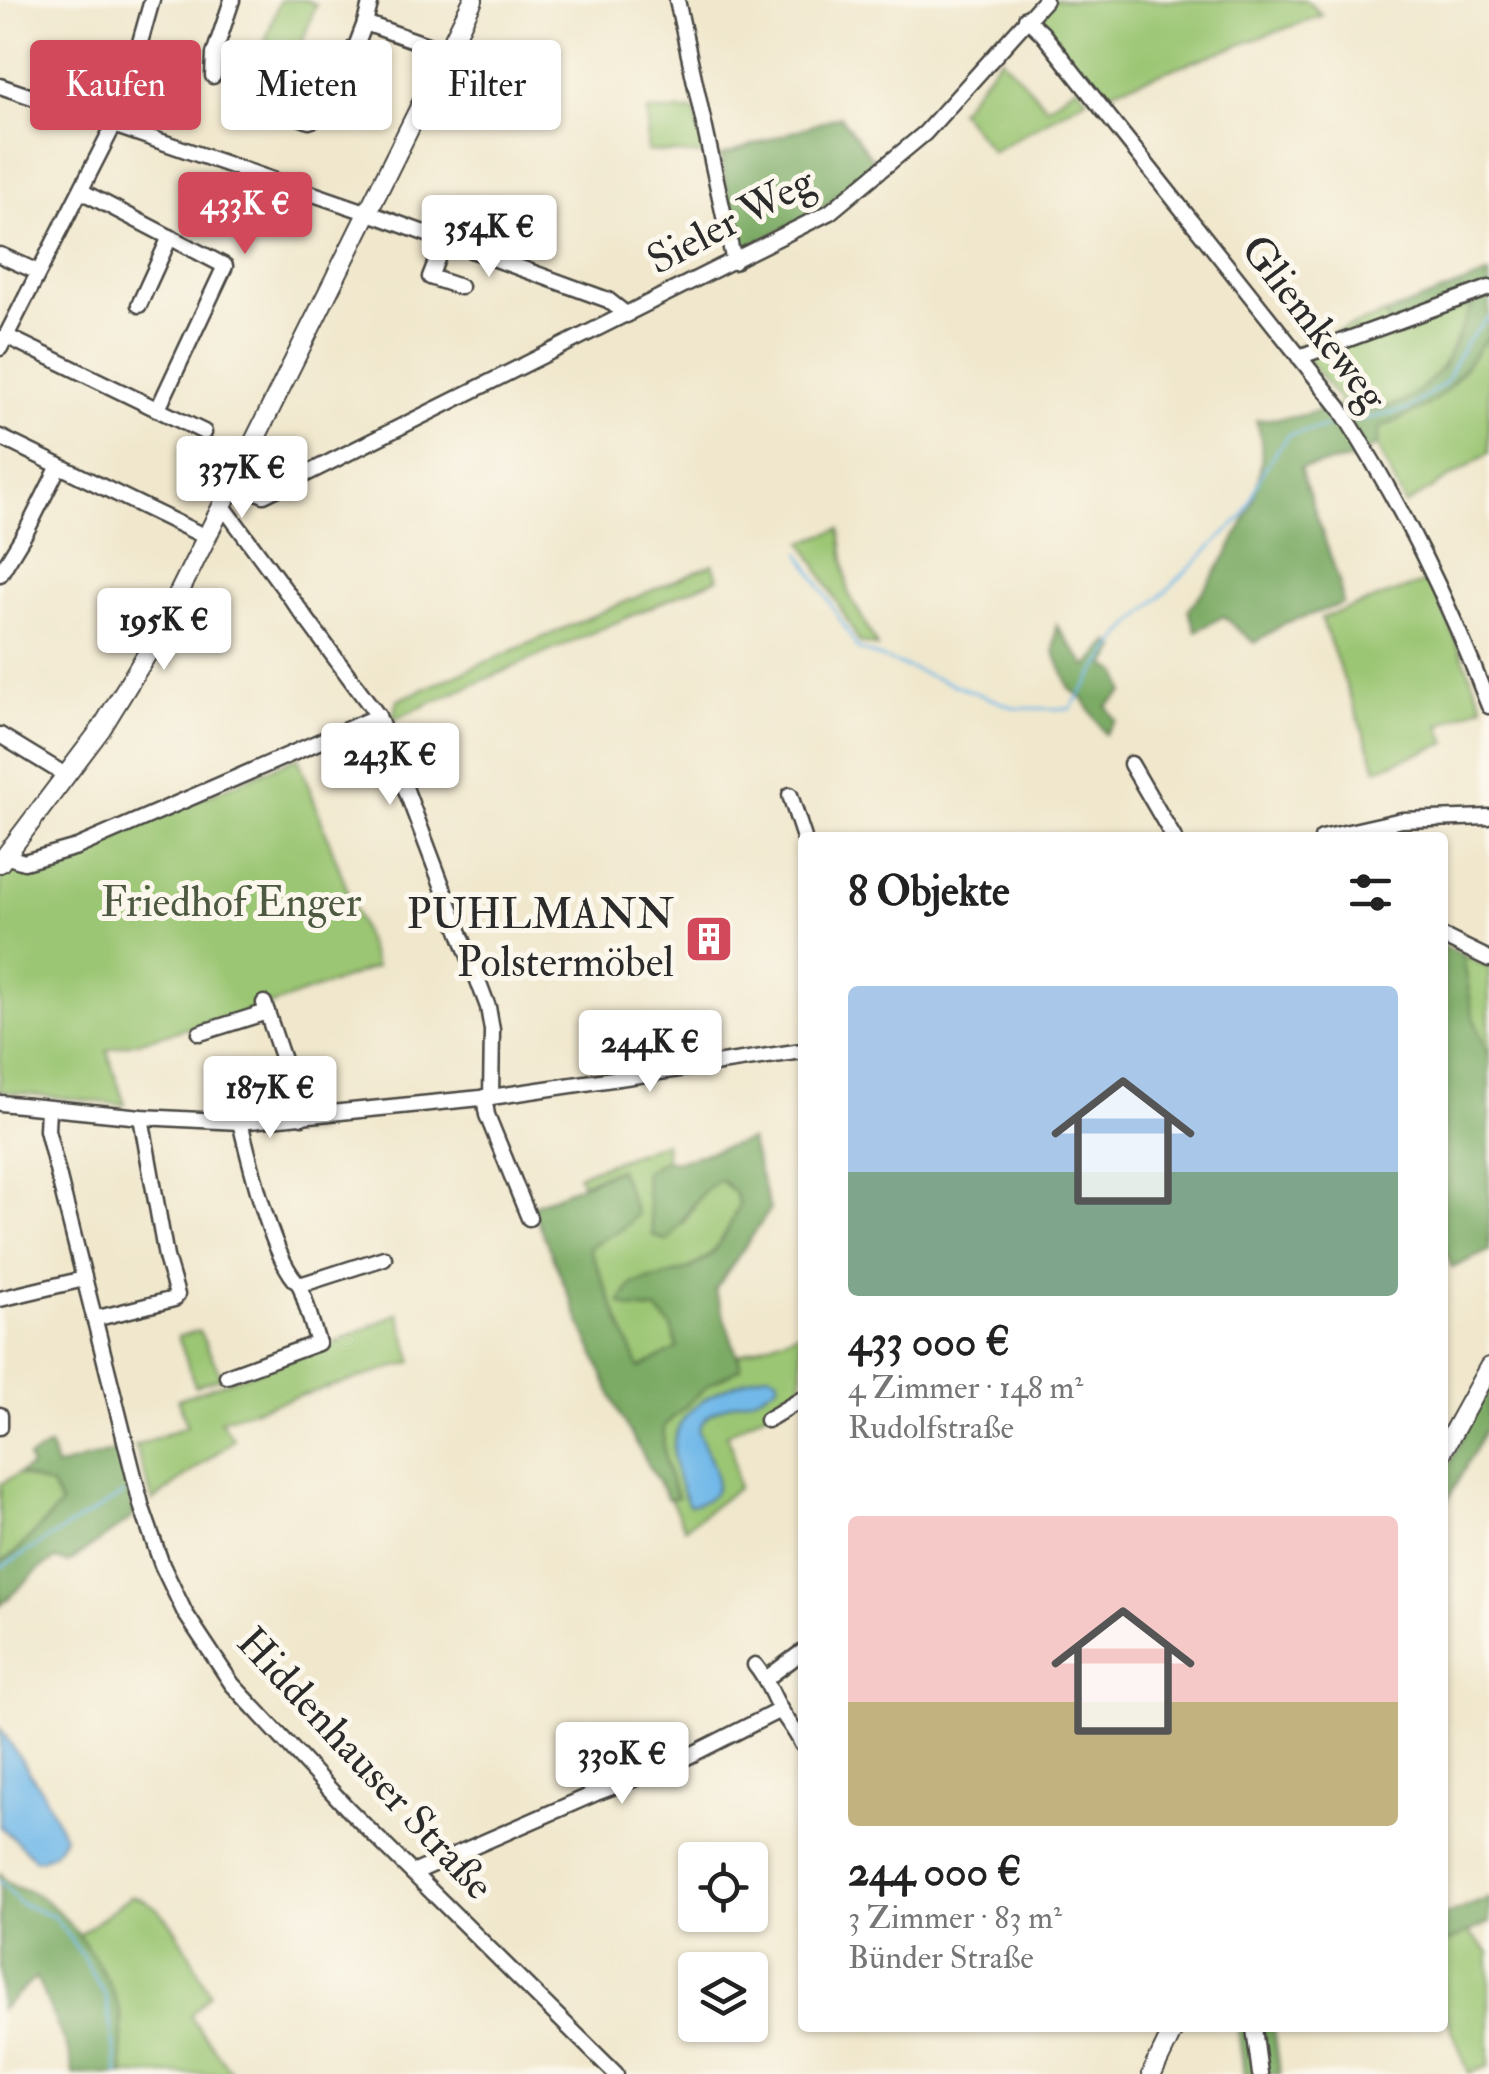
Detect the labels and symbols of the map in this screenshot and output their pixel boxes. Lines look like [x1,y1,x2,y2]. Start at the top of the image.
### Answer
street label: Sieler Weg [639,155,825,287]
pin: 433K € [164,172,326,257]
pin: 354K € [408,195,570,280]
street label: Gliemkeweg [1229,225,1399,422]
pin: 337K € [161,436,323,521]
pin: 195K € [83,588,245,673]
pin: 243K € [309,723,471,808]
park label: Friedhof Enger [101,877,362,929]
place label: PUHLMANN Polstermöbel [407,889,674,989]
building icon: PUHLMANN Polstermöbel [683,913,735,965]
pin: 244K € [569,1010,731,1095]
pin: 187K € [189,1056,351,1141]
street label: Hiddenhauser Straße [225,1617,505,1911]
pin: 330K € [541,1722,703,1807]

